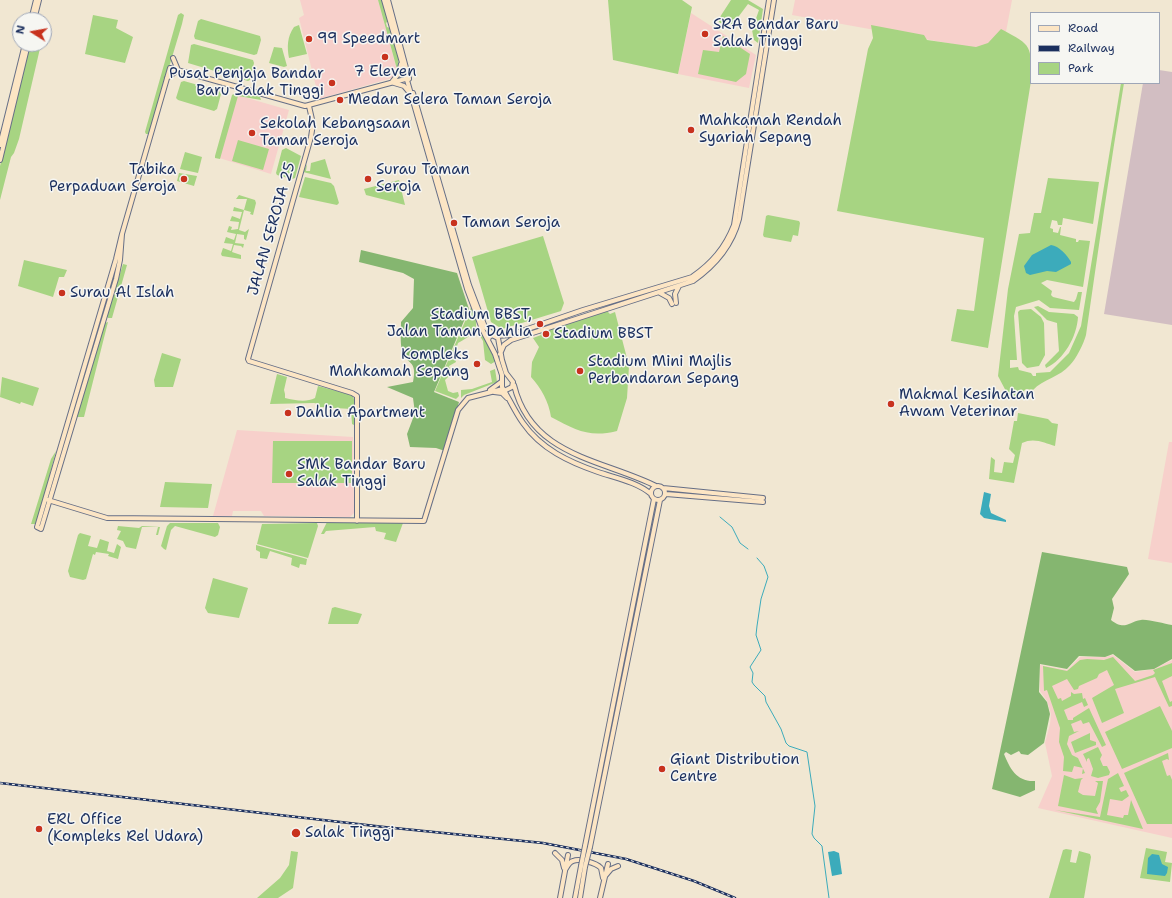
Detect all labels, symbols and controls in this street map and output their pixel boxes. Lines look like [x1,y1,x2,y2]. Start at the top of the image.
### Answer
north arrow [12,12,52,52]
legend [1030,12,1160,84]
place label: SRA Bandar Baru Salak Tinggi [713,16,839,51]
text: Road [1068,20,1098,36]
text: N [13,24,29,36]
marker: SRA Bandar Baru Salak Tinggi [700,29,710,39]
place label: 99 Speedmart [317,30,420,48]
marker: 99 Speedmart [304,34,314,44]
text: Railway [1068,40,1115,56]
marker: 7 Eleven [380,52,390,62]
text: Park [1068,60,1094,76]
place label: 7 Eleven [354,63,416,81]
place label: Pusat Penjaja Bandar Baru Salak Tinggi [169,65,324,100]
marker: Pusat Penjaja Bandar Baru Salak Tinggi [327,78,337,88]
place label: Medan Selera Taman Seroja [348,91,552,109]
marker: Medan Selera Taman Seroja [335,95,345,105]
place label: Mahkamah Rendah Syariah Sepang [699,112,842,147]
place label: Sekolah Kebangsaan Taman Seroja [260,115,410,150]
marker: Mahkamah Rendah Syariah Sepang [686,125,696,135]
marker: Sekolah Kebangsaan Taman Seroja [247,128,257,138]
street label: JALAN SEROJA 25 [244,160,300,298]
place label: Tabika Perpaduan Seroja [49,161,176,196]
place label: Surau Taman Seroja [376,161,470,196]
marker: Tabika Perpaduan Seroja [179,174,189,184]
marker: Surau Taman Seroja [363,174,373,184]
place label: Taman Seroja [462,214,560,232]
marker: Taman Seroja [449,218,459,228]
place label: Surau Al Islah [70,284,174,302]
marker: Surau Al Islah [57,288,67,298]
place label: Stadium BBST, Jalan Taman Dahlia [387,306,532,341]
marker: Stadium BBST, Jalan Taman Dahlia [535,319,545,329]
place label: Stadium BBST [554,325,653,343]
marker: Stadium BBST [541,329,551,339]
place label: Kompleks Mahkamah Sepang [329,346,469,381]
place label: Stadium Mini Majlis Perbandaran Sepang [588,353,739,388]
marker: Kompleks Mahkamah Sepang [472,359,482,369]
marker: Stadium Mini Majlis Perbandaran Sepang [575,366,585,376]
place label: Makmal Kesihatan Awam Veterinar [899,386,1034,421]
marker: Makmal Kesihatan Awam Veterinar [886,399,896,409]
place label: Dahlia Apartment [296,404,425,422]
marker: Dahlia Apartment [283,408,293,418]
place label: SMK Bandar Baru Salak Tinggi [297,456,426,491]
marker: SMK Bandar Baru Salak Tinggi [284,469,294,479]
place label: Giant Distribution Centre [670,751,799,786]
marker: Giant Distribution Centre [657,764,667,774]
place label: ERL Office (Kompleks Rel Udara) [47,811,203,846]
marker: ERL Office (Kompleks Rel Udara) [34,824,44,834]
place label: Salak Tinggi [305,824,394,842]
marker: Salak Tinggi [290,827,302,839]

